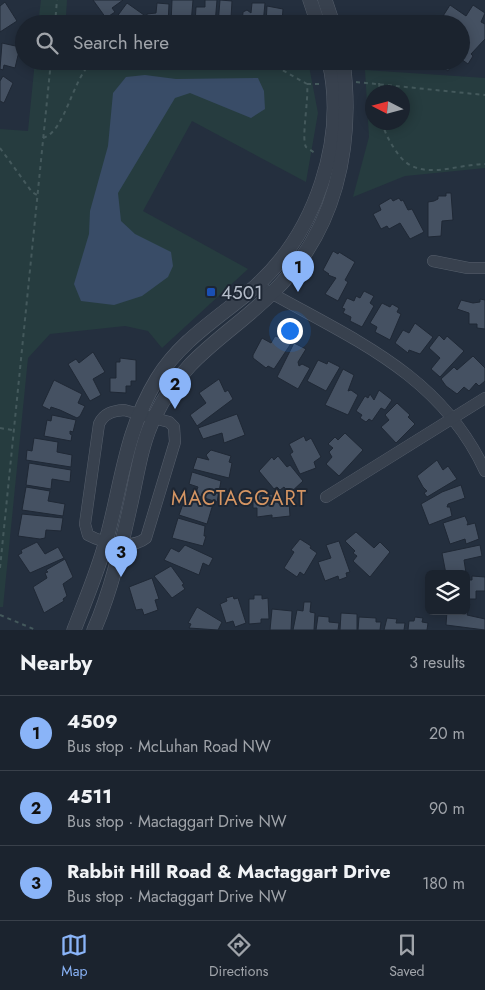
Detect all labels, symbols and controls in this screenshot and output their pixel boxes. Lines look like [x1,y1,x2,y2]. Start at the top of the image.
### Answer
search box [15,15,470,70]
icon: search [33,29,61,57]
text: Search here [73,29,169,56]
north arrow [365,85,410,130]
pin: 1 [282,251,314,292]
place label: 4501 [221,279,263,306]
marker: 4501 [205,286,217,298]
your location [277,318,303,344]
pin: 2 [159,368,191,409]
district label: MACTAGGART [171,484,307,513]
pin: 3 [105,536,137,577]
map controls [425,570,470,615]
button: layers [425,570,470,615]
text: Nearby [20,648,92,678]
text: 3 results [409,651,465,674]
text: 4509 [67,708,118,735]
text: 1 [32,722,40,745]
text: 20 m [429,722,465,745]
text: Bus stop · McLuhan Road NW [67,735,271,758]
text: 4511 [67,783,112,810]
text: 2 [31,797,41,820]
text: 90 m [429,797,465,820]
text: Bus stop · Mactaggart Drive NW [67,810,287,833]
text: Rabbit Hill Road & Mactaggart Drive [67,858,391,885]
text: 3 [31,872,41,895]
text: 180 m [422,872,465,895]
text: Bus stop · Mactaggart Drive NW [67,885,287,908]
tab: Map [60,931,88,981]
tab: Directions [209,931,268,981]
tab: Saved [389,931,425,981]

